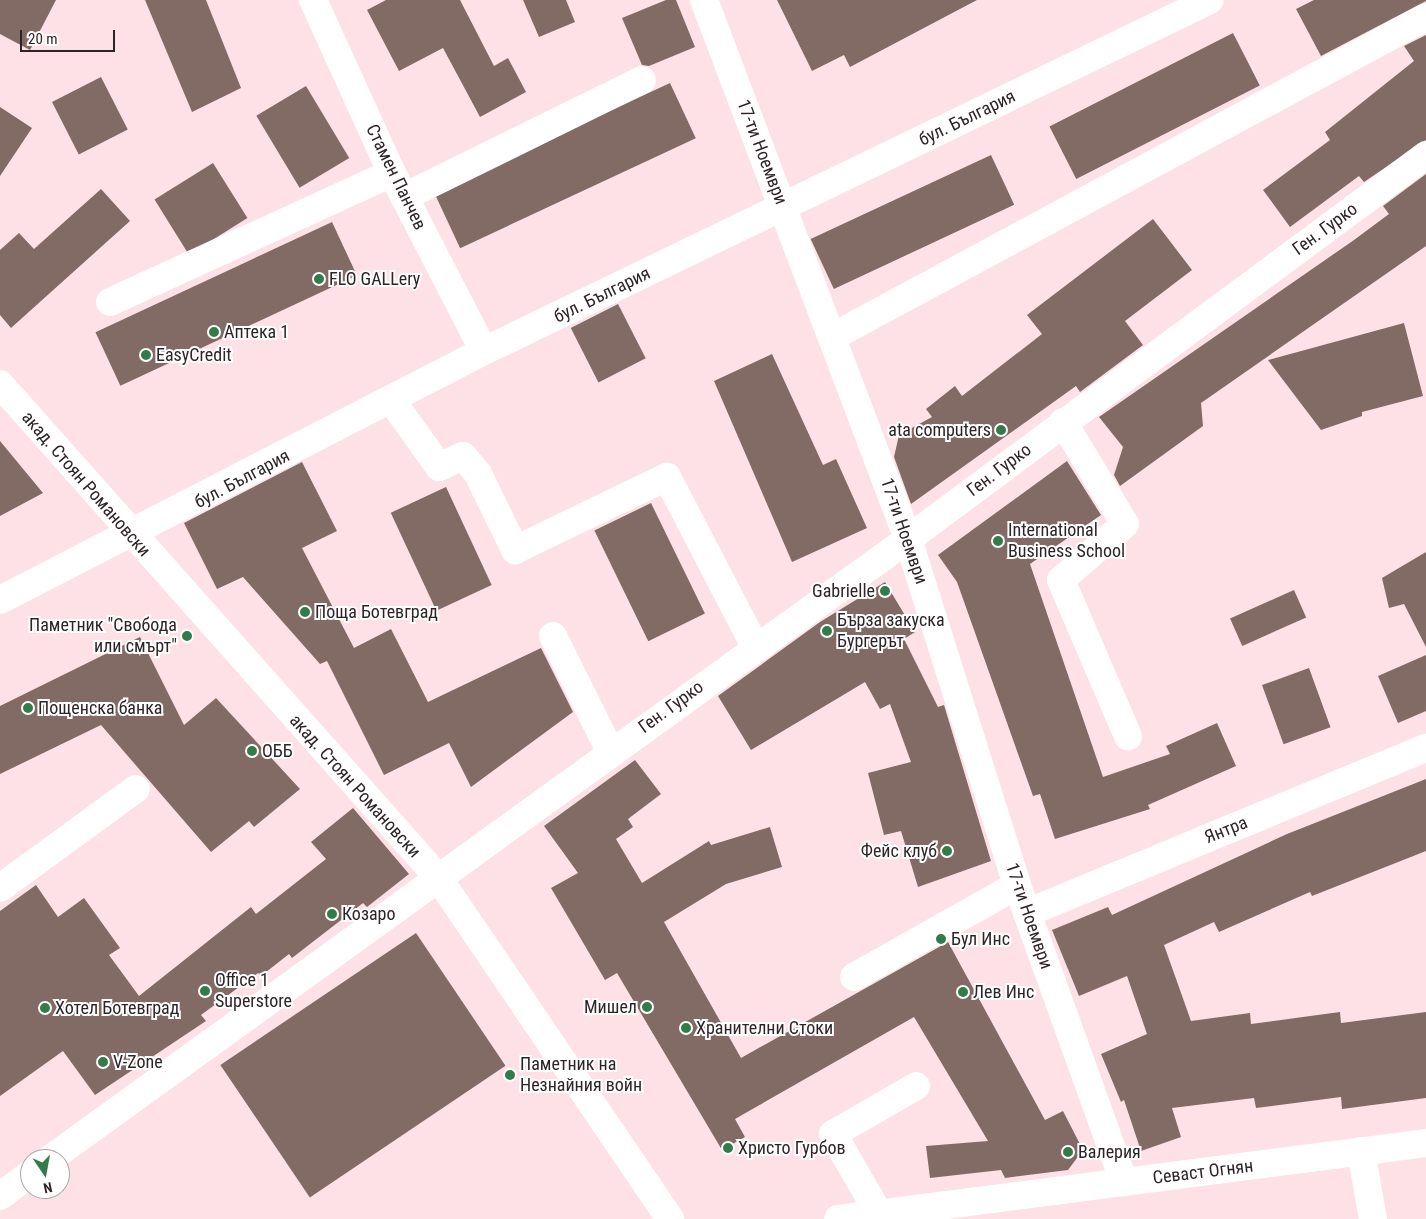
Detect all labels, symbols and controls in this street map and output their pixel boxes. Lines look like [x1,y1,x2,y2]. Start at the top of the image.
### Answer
scale bar [22,20,118,52]
text: 20 m [28,30,58,48]
street label: бул. България [915,85,1019,151]
street label: 17-ти Ноември [732,97,792,207]
street label: Стамен Панчев [361,121,431,233]
street label: Ген. Гурко [1288,198,1362,260]
street label: бул. България [550,262,654,328]
place label: FLO GALLery [329,268,420,290]
marker: FLO GALLery [313,273,325,285]
place label: Аптека 1 [224,321,289,343]
marker: Аптека 1 [208,326,220,338]
place label: EasyCredit [156,344,232,366]
marker: EasyCredit [140,349,152,361]
street label: акад. Стоян Романовски [17,407,155,561]
place label: ata computers [888,419,991,441]
marker: ata computers [995,424,1007,436]
street label: Ген. Гурко [963,439,1035,501]
street label: бул. България [191,445,293,513]
street label: 17-ти Ноември [876,475,932,587]
place label: International Business School [1008,520,1125,562]
marker: International Business School [992,535,1004,547]
place label: Gabrielle [812,580,875,602]
marker: Gabrielle [879,585,891,597]
place label: Поща Ботевград [315,601,438,623]
marker: Поща Ботевград [299,606,311,618]
place label: Бърза закуска Бургерът [837,610,945,652]
place label: Паметник "Свобода или смърт" [29,615,177,658]
marker: Бърза закуска Бургерът [821,625,833,637]
marker: Паметник "Свобода или смърт" [181,630,193,642]
street label: Ген. Гурко [634,676,708,738]
place label: Пощенска банка [38,697,162,719]
marker: Пощенска банка [22,702,34,714]
street label: акад. Стоян Романовски [285,710,425,862]
place label: ОББ [262,740,293,762]
marker: ОББ [246,745,258,757]
street label: Янтра [1201,812,1251,848]
place label: Фейс клуб [861,840,937,862]
marker: Фейс клуб [941,845,953,857]
street label: 17-ти Ноември [1001,860,1057,972]
place label: Козаро [342,903,395,925]
marker: Козаро [326,908,338,920]
place label: Бул Инс [951,928,1010,950]
marker: Бул Инс [935,933,947,945]
place label: Office 1 Superstore [215,970,292,1012]
place label: Лев Инс [973,981,1034,1003]
marker: Office 1 Superstore [199,985,211,997]
marker: Лев Инс [957,986,969,998]
place label: Мишел [584,996,637,1018]
place label: Хотел Ботевград [55,997,179,1019]
marker: Мишел [641,1001,653,1013]
marker: Хотел Ботевград [39,1002,51,1014]
place label: Хранителни Стоки [696,1017,833,1039]
marker: Хранителни Стоки [680,1022,692,1034]
place label: V-Zone [113,1051,163,1073]
place label: Паметник на Незнайния войн [520,1054,642,1096]
marker: V-Zone [97,1056,109,1068]
marker: Паметник на Незнайния войн [504,1069,516,1081]
place label: Христо Гурбов [738,1137,845,1159]
place label: Валерия [1078,1141,1141,1163]
marker: Христо Гурбов [722,1142,734,1154]
marker: Валерия [1062,1146,1074,1158]
north arrow [20,1149,70,1199]
street label: Севаст Огнян [1152,1155,1254,1189]
text: N [42,1179,54,1196]

